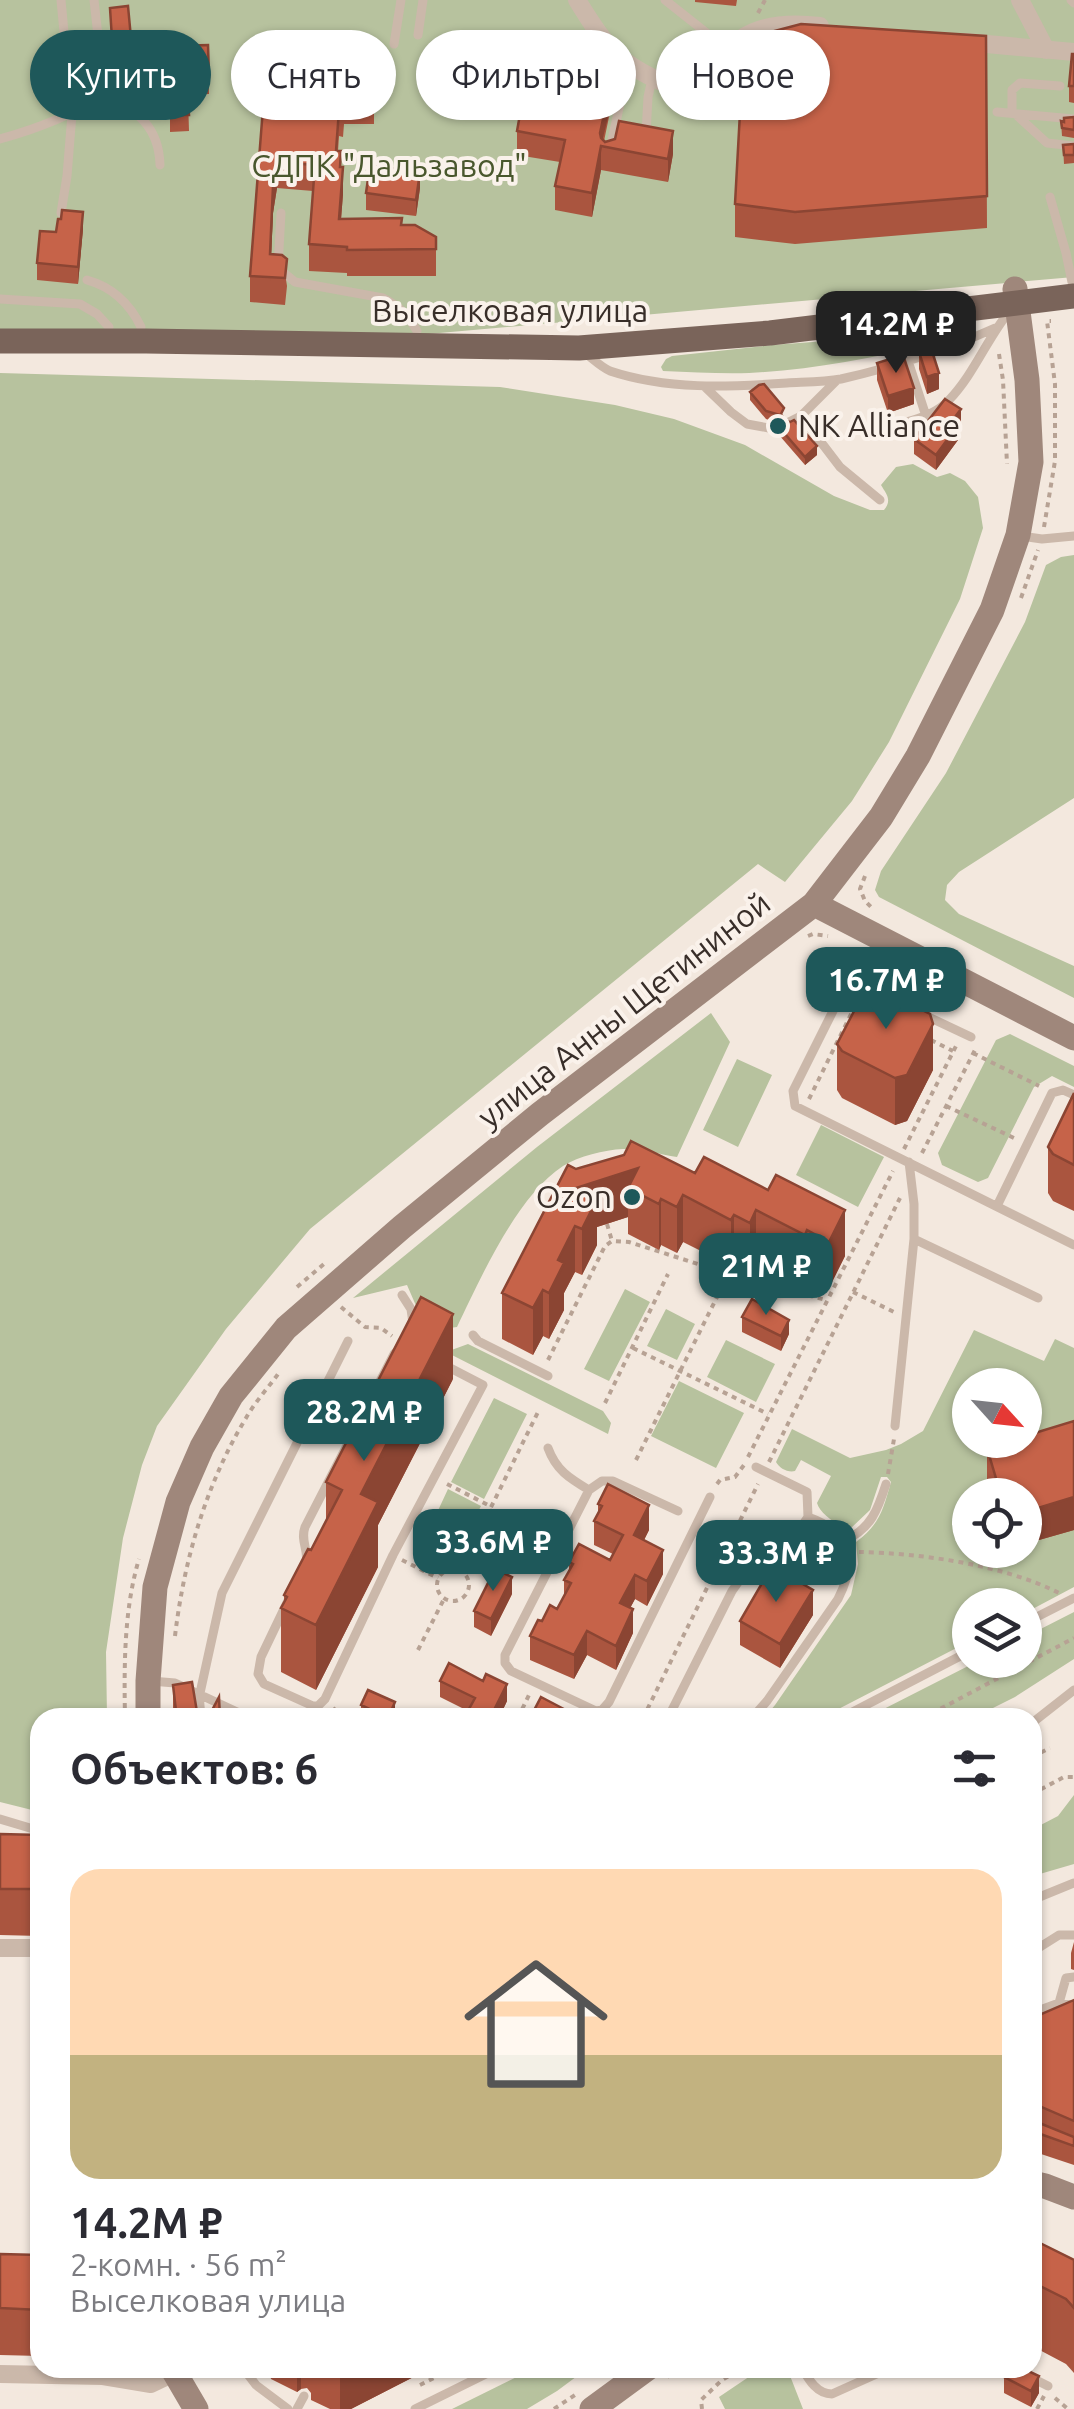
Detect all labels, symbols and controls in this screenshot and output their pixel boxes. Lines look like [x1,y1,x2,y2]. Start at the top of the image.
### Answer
chip: Купить [30,30,211,120]
chip: Снять [231,30,396,120]
chip: Фильтры [416,30,636,120]
chip: Новое [656,30,830,120]
park label: СДПК "Дальзавод" [251,147,527,183]
pin: 14.2M ₽ [804,291,988,376]
street label: Выселковая улица [372,292,648,328]
text: 14.2M ₽ [838,305,954,341]
place label: NK Alliance [798,407,960,443]
marker: NK Alliance [767,415,789,437]
street label: улица Анны Щетининой [470,884,777,1134]
pin: 16.7M ₽ [794,947,978,1032]
text: 16.7M ₽ [828,961,944,997]
place label: Ozon [536,1178,612,1214]
marker: Ozon [621,1186,643,1208]
pin: 21M ₽ [696,1233,836,1318]
text: 21M ₽ [721,1247,811,1283]
north arrow [952,1368,1042,1458]
map controls [952,1368,1042,1678]
pin: 28.2M ₽ [272,1379,456,1464]
text: 28.2M ₽ [306,1393,422,1429]
button: locate [952,1478,1042,1568]
pin: 33.6M ₽ [401,1509,585,1594]
pin: 33.3M ₽ [684,1520,868,1605]
text: 33.6M ₽ [435,1523,551,1559]
text: 33.3M ₽ [718,1534,834,1570]
button: layers [952,1588,1042,1678]
icon: filters [947,1741,1002,1796]
text: Объектов: 6 [70,1745,318,1792]
icon: home [446,1934,626,2114]
text: 14.2M ₽ [70,2199,222,2246]
text: 2-комн. · 56 m² [70,2246,287,2282]
text: Выселковая улица [70,2282,346,2318]

